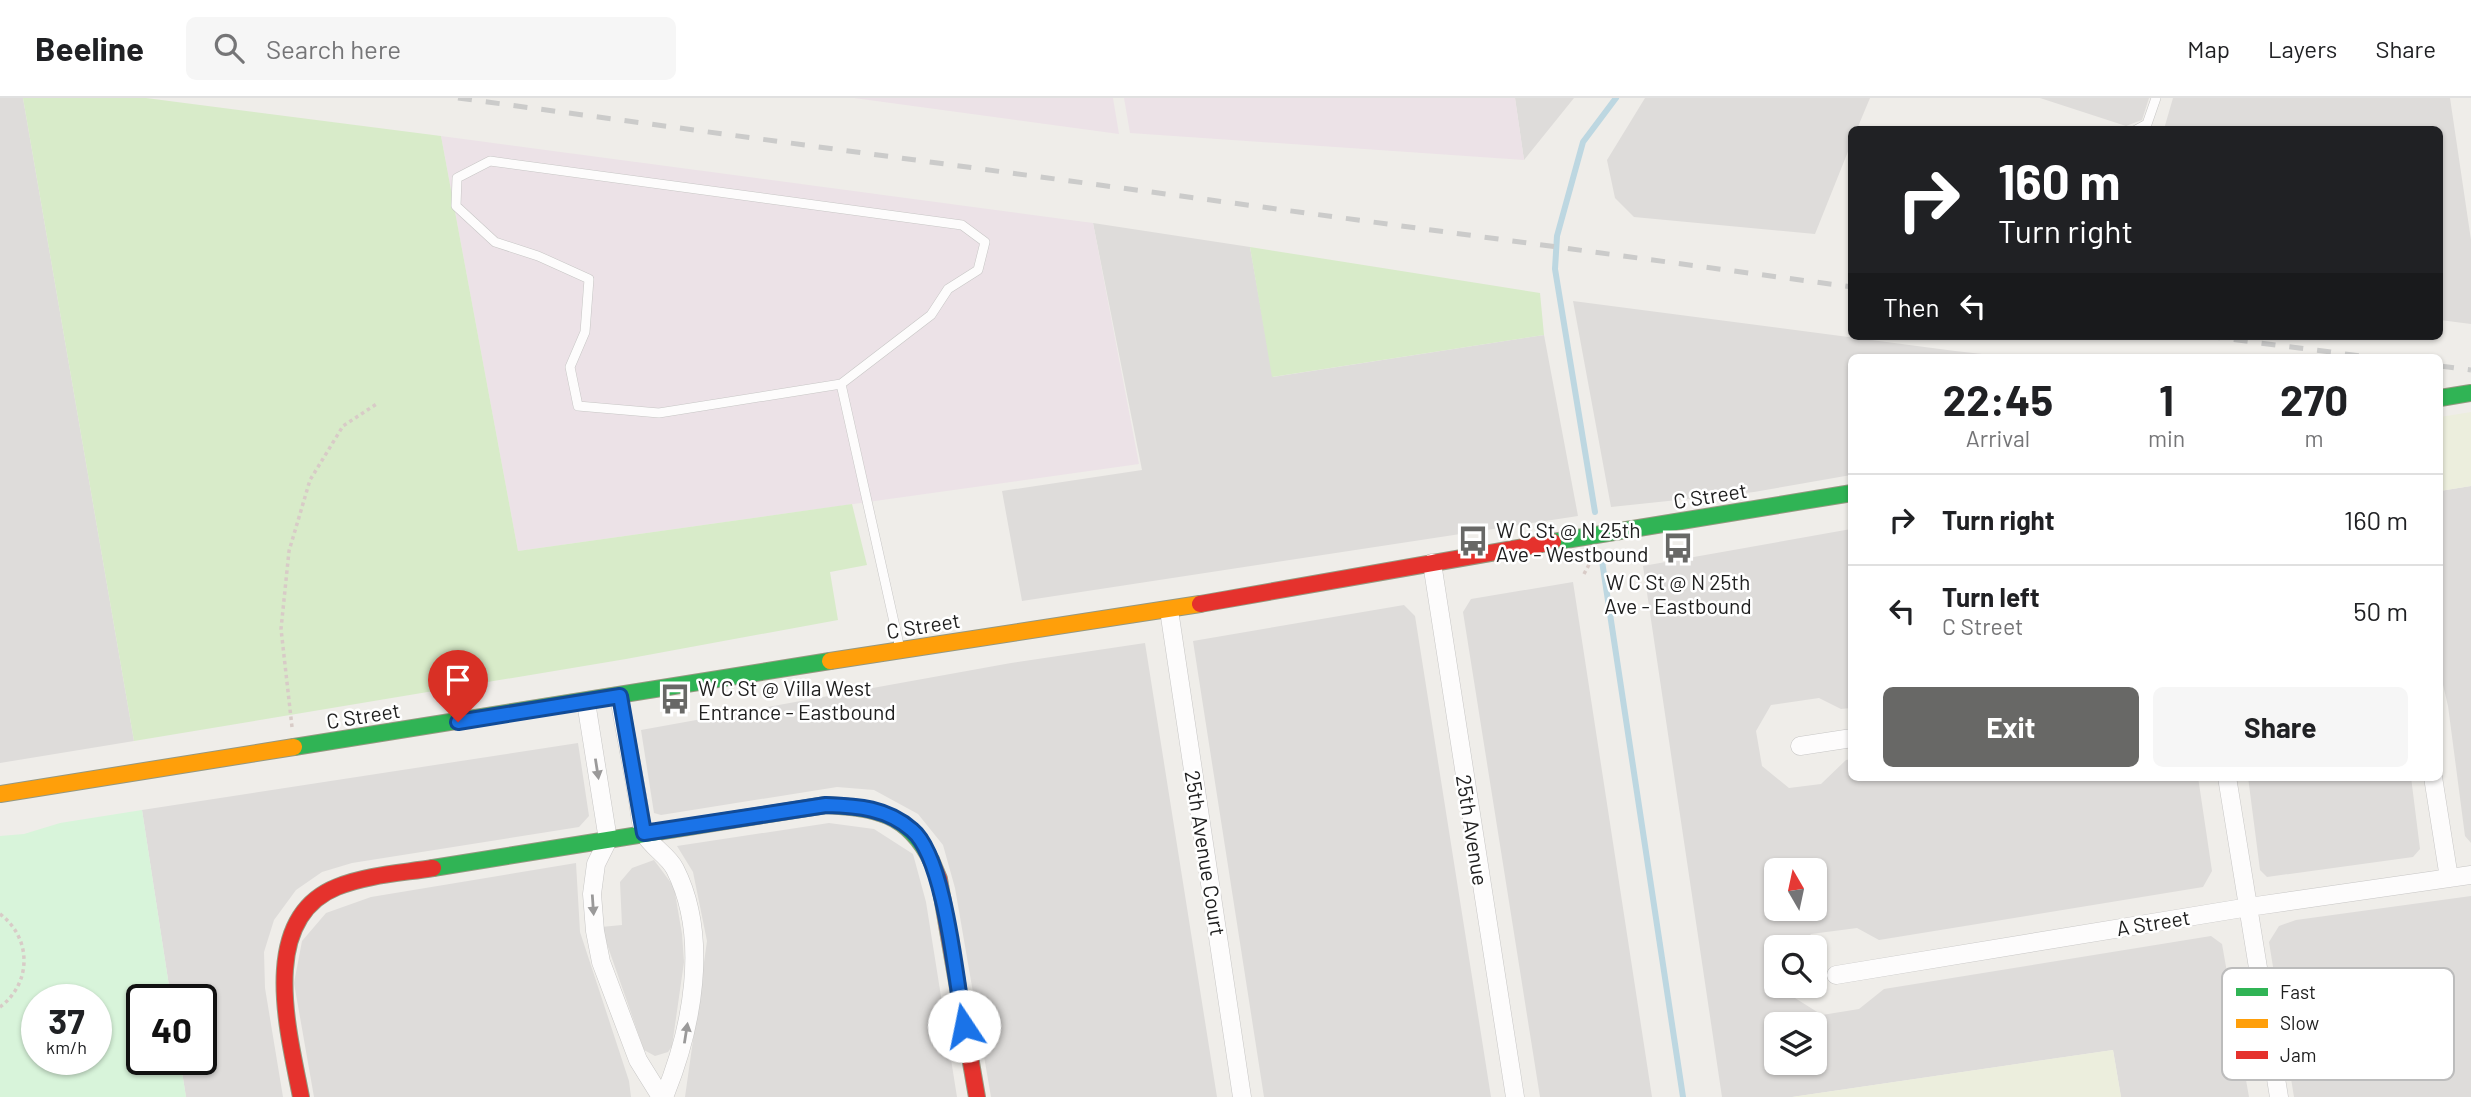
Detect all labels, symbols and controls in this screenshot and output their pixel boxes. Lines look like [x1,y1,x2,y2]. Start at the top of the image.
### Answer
search box [186,17,676,80]
text: Beeline [35,28,144,68]
icon: search [210,29,248,67]
text: Search here [266,33,401,64]
text: Map [2187,34,2230,63]
text: Layers [2268,34,2337,63]
text: Share [2375,34,2436,63]
text: 160 m [1998,151,2120,210]
icon: right [1883,154,1974,245]
text: Turn right [1998,211,2133,249]
icon: left [1954,287,1992,325]
text: Then [1883,291,1940,322]
text: 22:45 [1943,374,2053,424]
text: 1 [2159,374,2174,424]
text: 270 [2280,374,2348,424]
text: Arrival [1966,424,2030,452]
text: min [2148,424,2185,452]
text: m [2305,424,2324,452]
street label: C Street [1671,477,1749,513]
icon: right [1883,501,1921,539]
text: Turn right [1942,504,2055,535]
text: 160 m [2344,504,2408,535]
place label: W C St @ N 25th Ave - Westbound [1496,517,1648,566]
bus stop icon: W C St @ N 25th Ave - Westbound [1456,524,1490,558]
bus stop icon: W C St @ N 25th Ave - Eastbound [1661,531,1695,565]
place label: W C St @ N 25th Ave - Eastbound [1604,569,1752,618]
text: Turn left [1942,581,2040,612]
icon: left [1883,592,1921,630]
text: 50 m [2353,595,2408,626]
street label: C Street [884,607,962,643]
text: C Street [1942,612,2023,640]
pin [428,650,488,722]
icon: arrive [439,661,477,699]
place label: W C St @ Villa West Entrance - Eastbound [698,675,896,724]
bus stop icon: W C St @ Villa West Entrance - Eastbound [658,682,692,716]
button: Exit [1883,687,2139,767]
button: Share [2153,687,2408,767]
street label: C Street [324,697,402,733]
one-way arrow [592,758,603,780]
street label: 25th Avenue Court [1181,768,1231,938]
street label: 25th Avenue [1452,773,1494,887]
north arrow [1764,858,1827,920]
map controls [1764,858,1827,1075]
one-way arrow [588,894,599,916]
street label: A Street [2114,904,2192,940]
button: search [1764,935,1827,998]
legend [2222,968,2454,1080]
text: Fast [2280,980,2316,1003]
speed limit sign: 40 [126,984,217,1075]
position arrow [927,989,1001,1063]
text: 37 [48,999,85,1041]
text: Slow [2280,1011,2319,1034]
button: layers [1764,1012,1827,1075]
one-way arrow [681,1021,692,1043]
text: km/h [46,1036,87,1058]
text: Jam [2280,1043,2316,1066]

